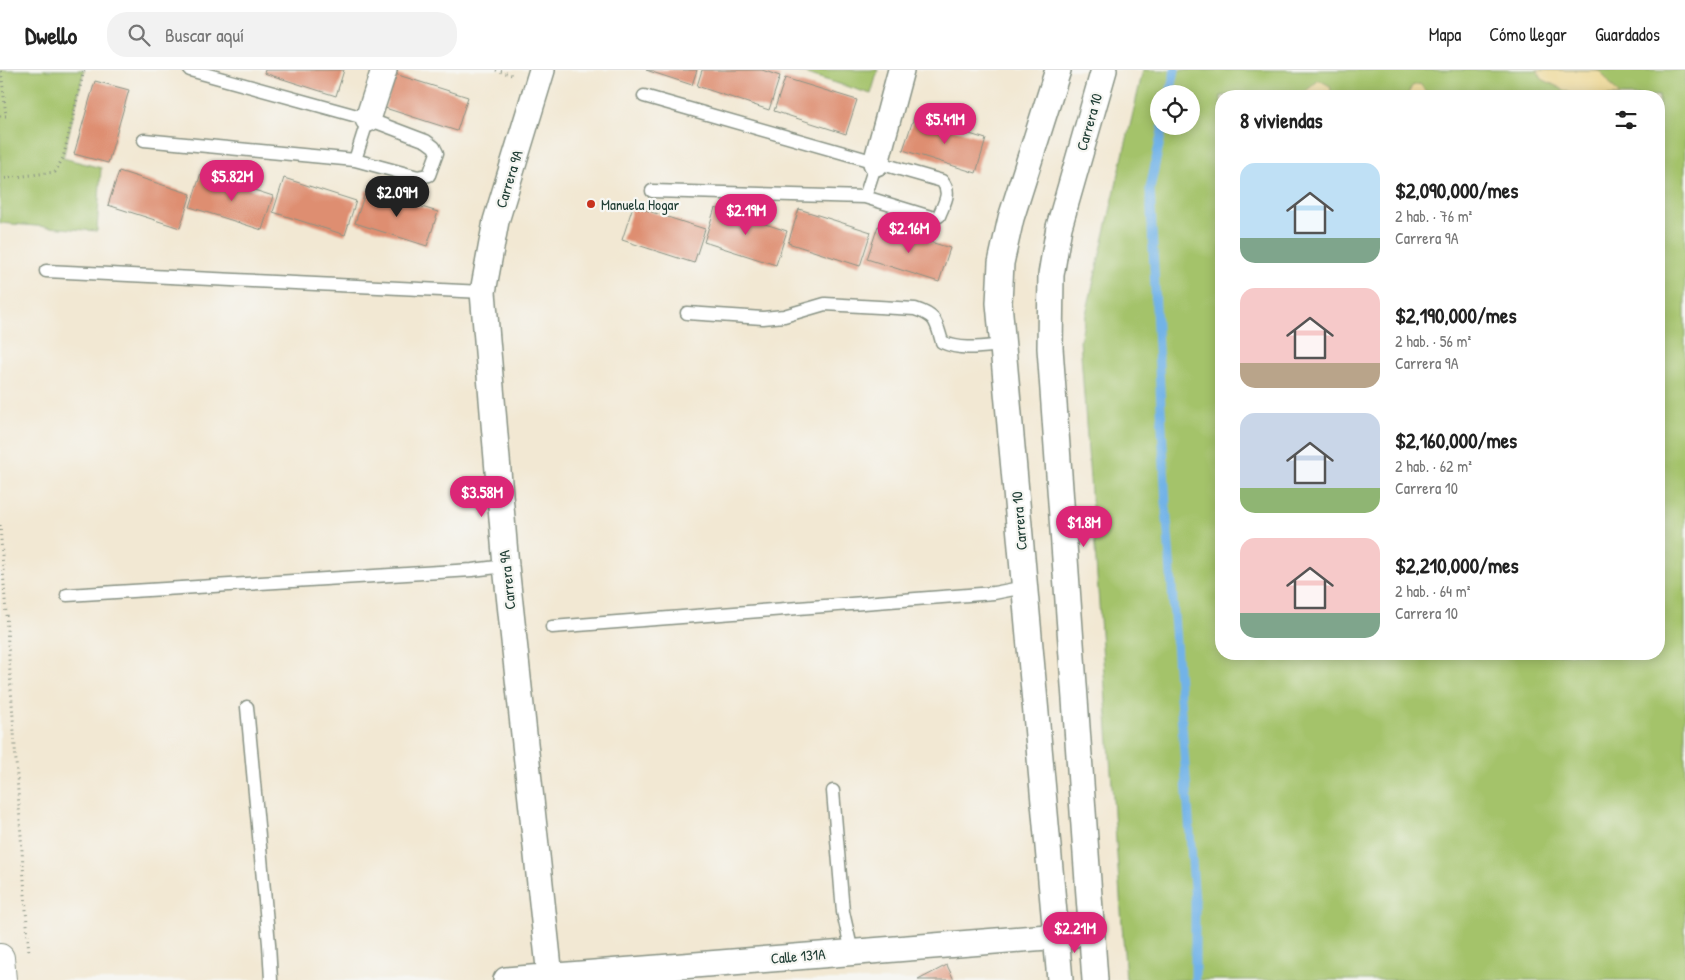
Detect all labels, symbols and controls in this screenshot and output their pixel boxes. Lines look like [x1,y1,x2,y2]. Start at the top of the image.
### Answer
search box [107,12,457,57]
text: Dwello [25,19,77,51]
icon: search [125,21,153,49]
text: Buscar aquí [165,22,244,48]
text: Mapa [1429,22,1461,47]
text: Cómo llegar [1489,22,1567,47]
text: Guardados [1595,22,1660,47]
map controls [1150,85,1200,135]
button: locate [1150,85,1200,135]
street label: Carrera 10 [1071,91,1107,153]
pin: $5.41M [904,102,986,145]
text: 8 viviendas [1240,106,1323,135]
icon: filters [1612,106,1640,134]
text: $5.41M [925,108,965,130]
street label: Carrera 9A [490,147,528,211]
pin: $5.82M [191,160,273,202]
text: $5.82M [211,165,253,187]
pin: $2.09M [356,176,438,218]
text: $2,090,000/mes [1395,176,1518,205]
text: $2.09M [376,181,418,203]
icon: home [1280,183,1340,243]
place label: Manuela Hogar [601,194,679,215]
pin: $2.19M [705,194,787,236]
marker: Manuela Hogar [585,198,597,210]
text: $2.19M [726,199,766,221]
text: 2 hab. · 76 m² [1395,205,1472,227]
pin: $2.16M [868,212,950,254]
text: $2.16M [889,217,929,239]
text: Carrera 9A [1395,227,1459,249]
text: $2,190,000/mes [1395,301,1517,330]
icon: home [1280,308,1340,368]
text: 2 hab. · 56 m² [1395,330,1471,352]
text: Carrera 9A [1395,352,1459,374]
text: $2,160,000/mes [1395,426,1517,455]
icon: home [1280,433,1340,493]
text: 2 hab. · 62 m² [1395,455,1472,477]
pin: $3.58M [441,476,523,518]
text: Carrera 10 [1395,477,1458,499]
text: $3.58M [461,481,503,503]
street label: Carrera 10 [1006,490,1032,551]
pin: $1.8M [1049,506,1119,548]
text: $1.8M [1067,511,1101,533]
street label: Carrera 9A [493,549,521,611]
text: $2,210,000/mes [1395,551,1519,580]
icon: home [1280,558,1340,618]
text: 2 hab. · 64 m² [1395,580,1470,602]
text: Carrera 10 [1395,602,1458,624]
pin: $2.21M [1034,912,1116,954]
text: $2.21M [1054,917,1096,939]
street label: Calle 131A [770,943,827,969]

